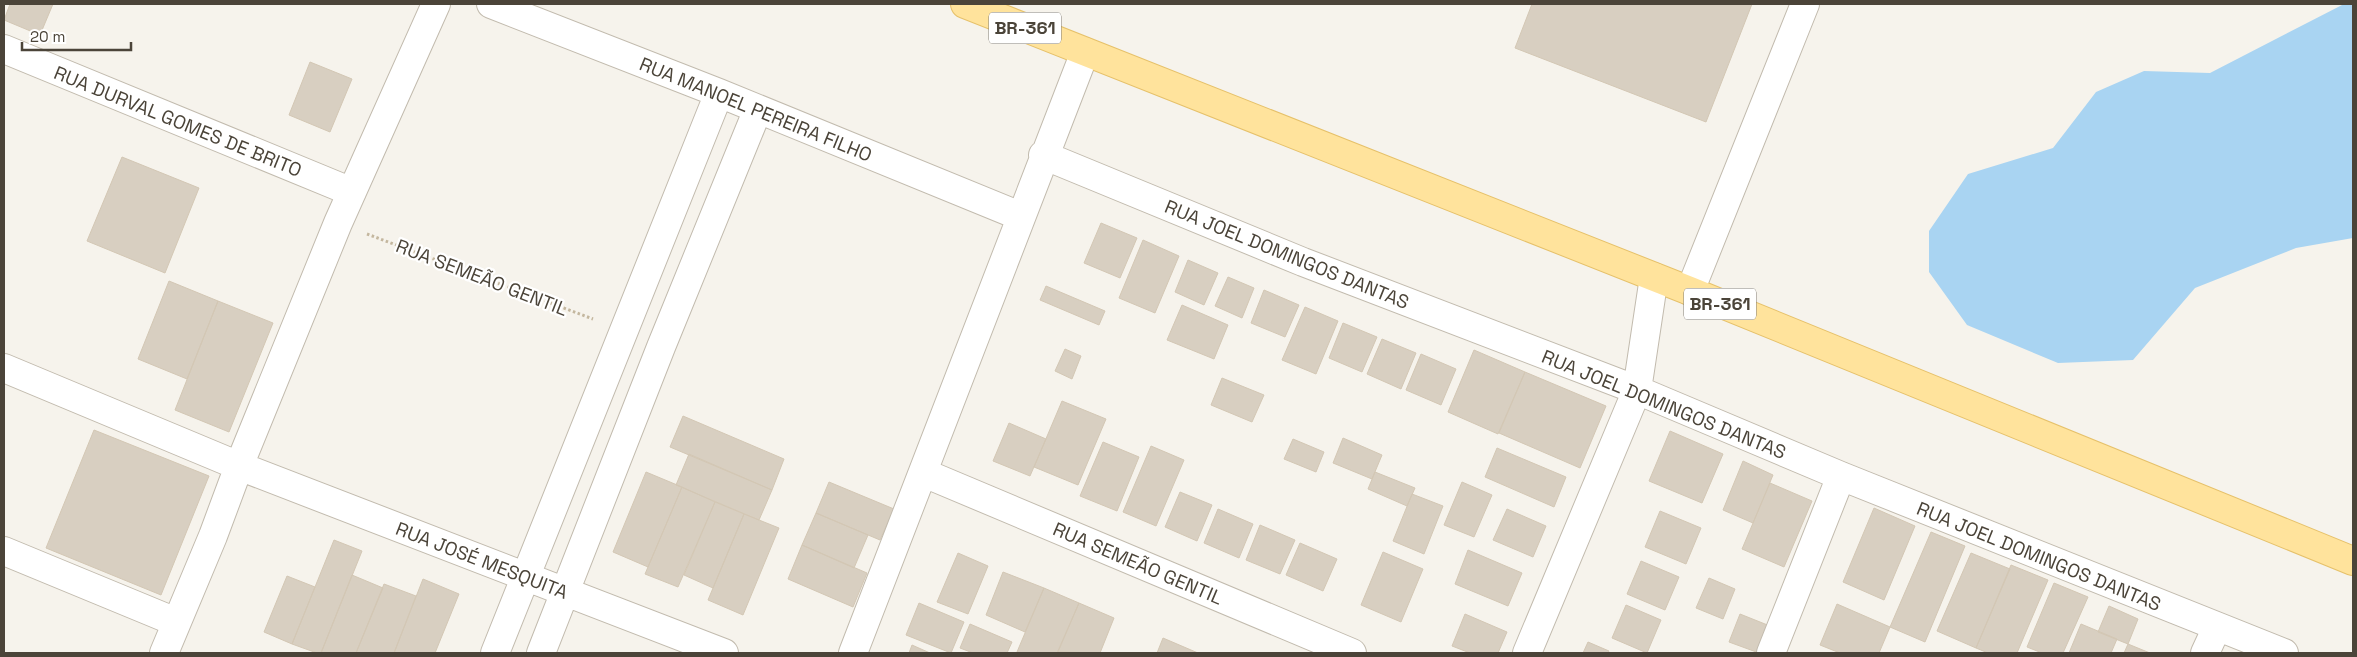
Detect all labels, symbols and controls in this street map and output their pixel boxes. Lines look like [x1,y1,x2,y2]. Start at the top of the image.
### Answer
road number: BR-361 [989,12,1061,44]
scale bar [22,20,131,52]
text: 20 m [30,27,65,46]
street label: RUA MANOEL PEREIRA FILHO [636,51,876,168]
street label: RUA DURVAL GOMES DE BRITO [50,60,305,183]
street label: RUA JOEL DOMINGOS DANTAS [1161,194,1413,315]
street label: RUA SEMEÃO GENTIL [392,233,571,322]
road number: BR-361 [1684,288,1756,320]
street label: RUA JOEL DOMINGOS DANTAS [1538,344,1790,465]
street label: RUA JOEL DOMINGOS DANTAS [1913,496,2165,617]
street label: RUA JOSÉ MESQUITA [392,516,571,605]
street label: RUA SEMEÃO GENTIL [1049,516,1226,610]

